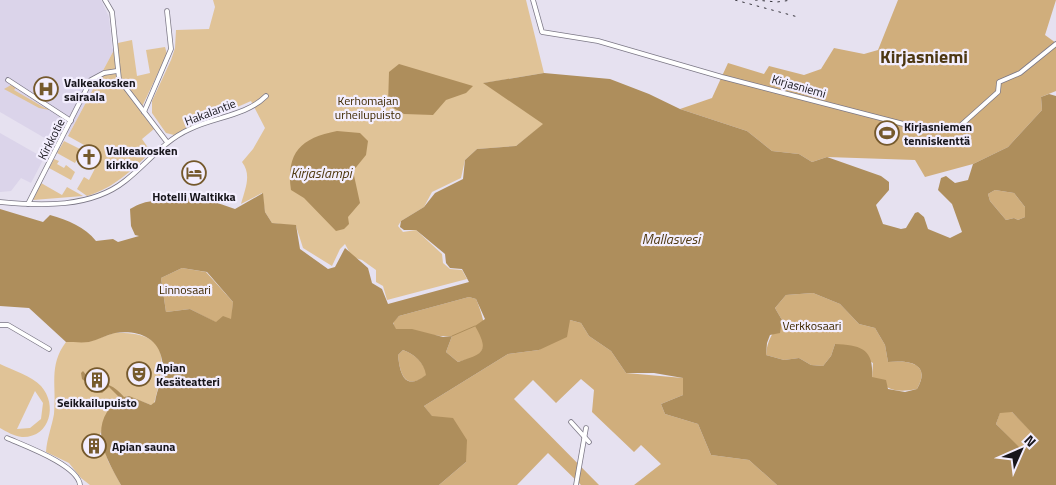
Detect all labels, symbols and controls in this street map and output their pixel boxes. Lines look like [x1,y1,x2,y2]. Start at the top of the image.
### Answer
district label: Kirjasniemi [880,43,968,70]
street label: Kirjasniemi [770,69,828,103]
place label: Valkeakosken sairaala [64,73,136,106]
hospital icon: Valkeakosken sairaala [33,76,59,102]
park label: Kerhomajan urheilupuisto [335,91,401,124]
street label: Hakalantie [181,93,239,131]
street label: Kirkkotie [33,115,69,163]
place label: Kirjasniemen tenniskenttä [904,117,972,150]
sports icon: Kirjasniemen tenniskenttä [874,120,900,146]
place label: Valkeakosken kirkko [106,141,178,174]
church icon: Valkeakosken kirkko [76,144,102,170]
hotel icon: Hotelli Waltikka [181,160,207,186]
water label: Kirjaslampi [290,162,354,183]
place label: Hotelli Waltikka [152,187,236,206]
water label: Mallasvesi [642,228,702,249]
park label: Linnosaari [159,280,211,299]
park label: Verkkosaari [783,316,841,335]
place label: Apian Kesäteatteri [156,358,220,391]
theatre icon: Apian Kesäteatteri [126,361,152,387]
building icon: Seikkailupuisto [84,367,110,393]
place label: Seikkailupuisto [57,393,137,412]
north arrow [996,425,1046,475]
text: N [1020,430,1041,451]
building icon: Apian sauna [81,433,107,459]
place label: Apian sauna [112,437,175,456]

